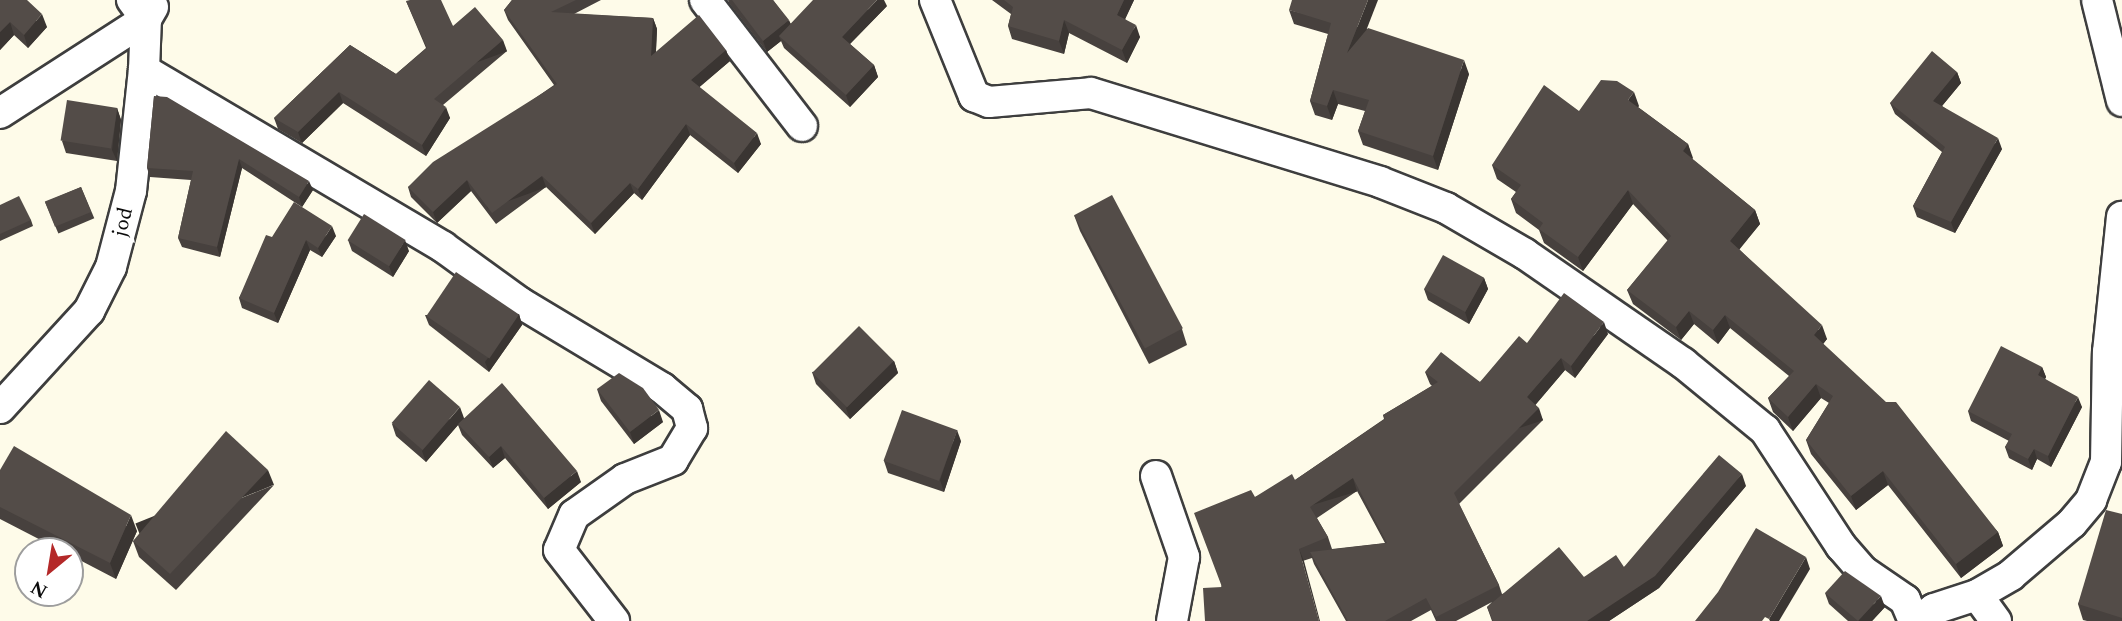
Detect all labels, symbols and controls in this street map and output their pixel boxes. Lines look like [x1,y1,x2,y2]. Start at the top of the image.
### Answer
street label: jod [107,205,139,239]
north arrow [14,537,84,607]
text: N [25,572,53,605]

